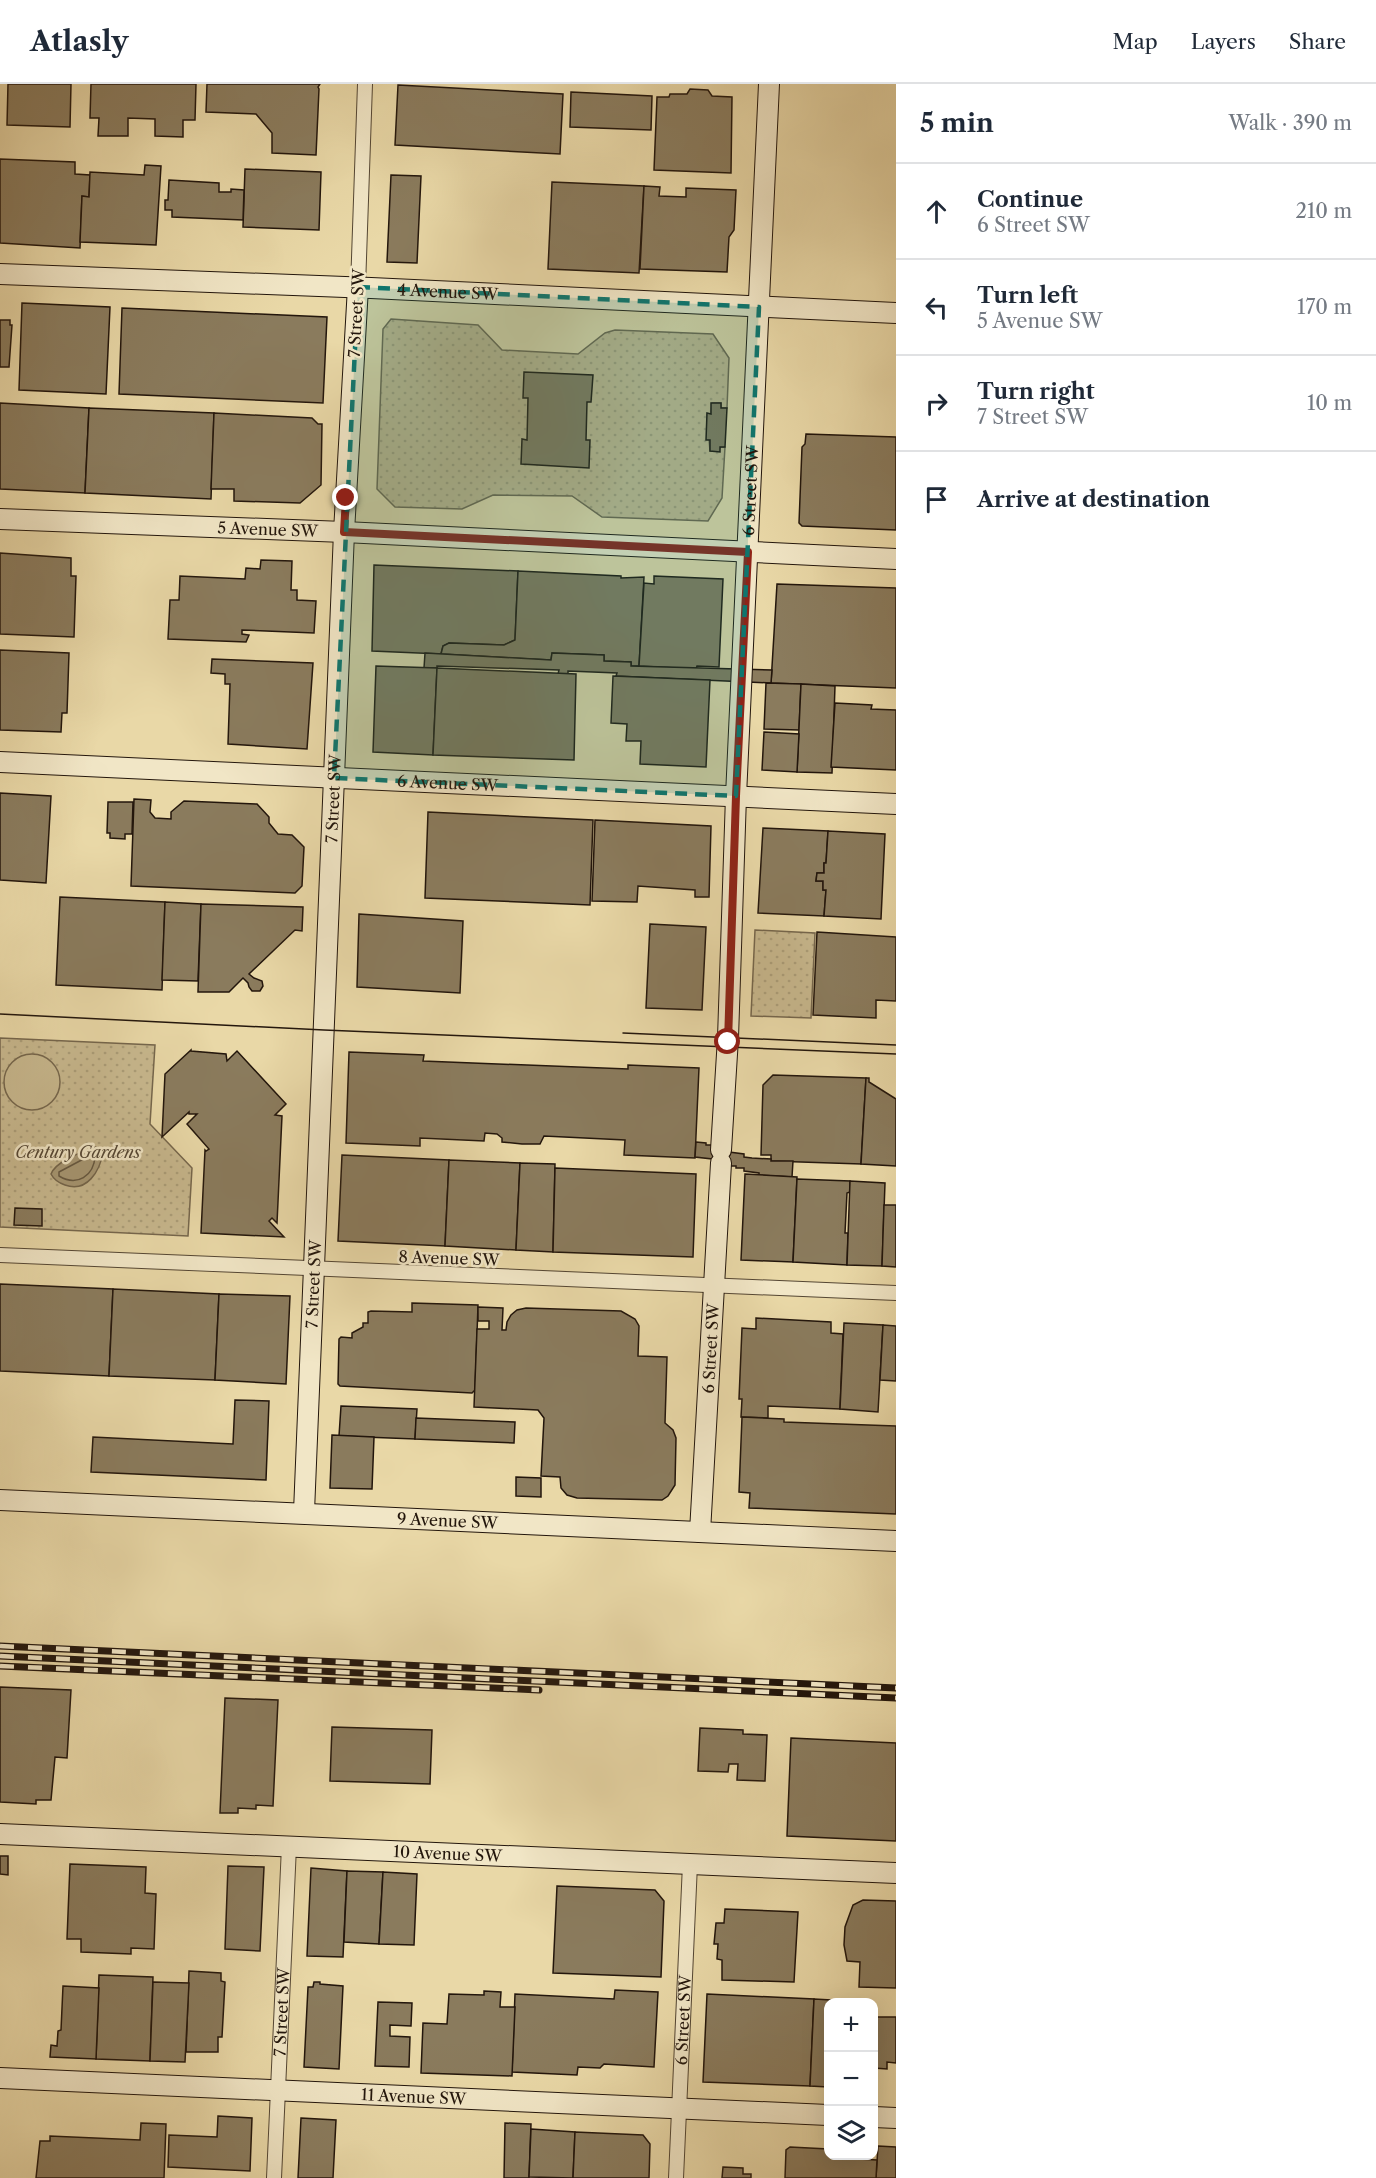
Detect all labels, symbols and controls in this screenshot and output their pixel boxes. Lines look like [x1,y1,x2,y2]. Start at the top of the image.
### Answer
text: Atlasly [30,24,129,58]
text: Map [1113,29,1158,54]
text: Layers [1191,29,1256,54]
text: Share [1289,29,1346,54]
text: 5 min [920,107,994,139]
text: Walk · 390 m [1229,111,1352,135]
text: Continue [977,186,1083,213]
icon: ahead [920,195,953,228]
text: 210 m [1295,199,1352,223]
text: 6 Street SW [977,213,1090,237]
street label: 7 Street SW [344,268,368,358]
street label: 4 Avenue SW [397,279,499,304]
text: Turn left [977,282,1078,309]
icon: left [920,291,953,324]
text: 170 m [1297,295,1352,319]
text: 5 Avenue SW [977,309,1103,333]
text: Turn right [977,378,1095,405]
icon: right [920,387,953,420]
text: 10 m [1307,391,1352,415]
text: 7 Street SW [977,405,1088,429]
street label: 6 Street SW [738,445,762,536]
icon: arrive [920,483,953,516]
route end [332,484,358,510]
text: Arrive at destination [977,486,1210,513]
street label: 5 Avenue SW [217,517,319,541]
street label: 7 Street SW [321,753,345,843]
street label: 6 Avenue SW [396,771,499,795]
route start [714,1028,740,1054]
park label: Century Gardens [15,1142,141,1162]
street label: 7 Street SW [301,1239,325,1329]
street label: 8 Avenue SW [398,1246,500,1270]
street label: 6 Street SW [698,1302,723,1394]
street label: 9 Avenue SW [396,1508,499,1533]
street label: 10 Avenue SW [393,1841,503,1866]
street label: 7 Street SW [269,1967,294,2057]
street label: 6 Street SW [671,1974,695,2066]
map controls [824,1998,878,2160]
button: + [824,1998,878,2052]
button: − [824,2052,878,2106]
street label: 11 Avenue SW [360,2084,467,2109]
button: layers [824,2106,878,2160]

